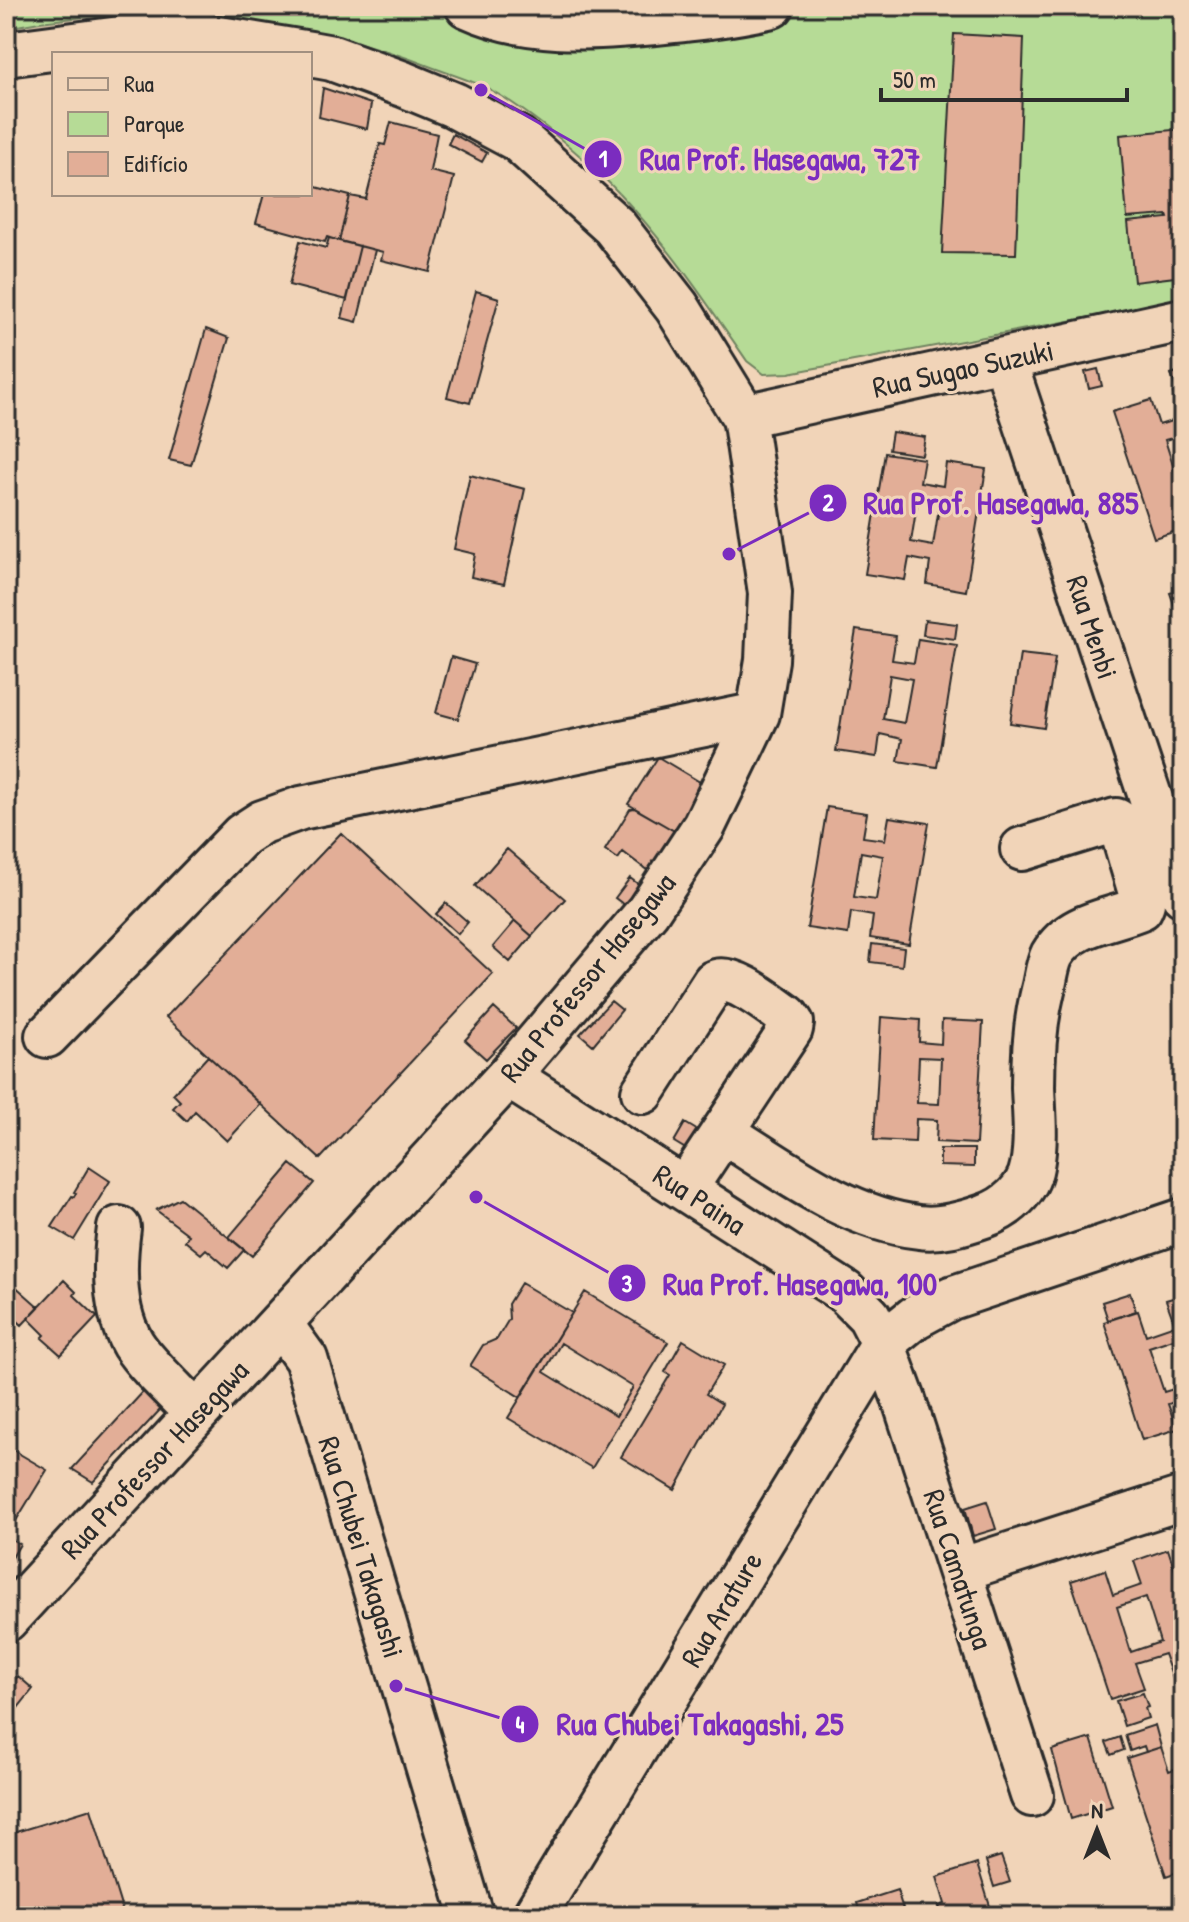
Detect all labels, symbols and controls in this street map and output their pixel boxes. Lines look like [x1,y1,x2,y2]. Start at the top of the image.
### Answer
legend [52,52,312,196]
scale bar [881,52,1127,102]
text: 50 m [893,63,936,95]
text: Rua [124,67,154,99]
text: Parque [124,107,185,139]
callout: Rua Prof. Hasegawa, 727 [583,131,936,187]
text: Rua Prof. Hasegawa, 727 [640,137,921,181]
text: 1 [599,142,608,174]
text: Edifício [124,147,188,179]
street label: Rua Sugao Suzuki [869,329,1057,407]
callout: Rua Prof. Hasegawa, 885 [808,475,1155,531]
text: Rua Prof. Hasegawa, 885 [863,481,1139,525]
text: 2 [822,486,834,518]
street label: Rua Menbi [1057,570,1129,684]
street label: Rua Professor Hasegawa [490,864,684,1090]
street label: Rua Paina [646,1154,754,1244]
callout: Rua Prof. Hasegawa, 100 [607,1255,953,1311]
text: Rua Prof. Hasegawa, 100 [663,1262,937,1306]
text: 3 [622,1267,633,1299]
street label: Rua Professor Hasegawa [51,1351,257,1567]
street label: Rua Chubei Takagashi [309,1432,415,1662]
street label: Rua Camatunga [914,1484,1004,1654]
street label: Rua Arature [671,1544,771,1674]
callout: Rua Chubei Takagashi, 25 [500,1696,859,1752]
text: Rua Chubei Takagashi, 25 [557,1702,844,1746]
text: 4 [516,1708,525,1740]
north arrow [1057,1790,1137,1870]
text: N [1091,1795,1103,1825]

